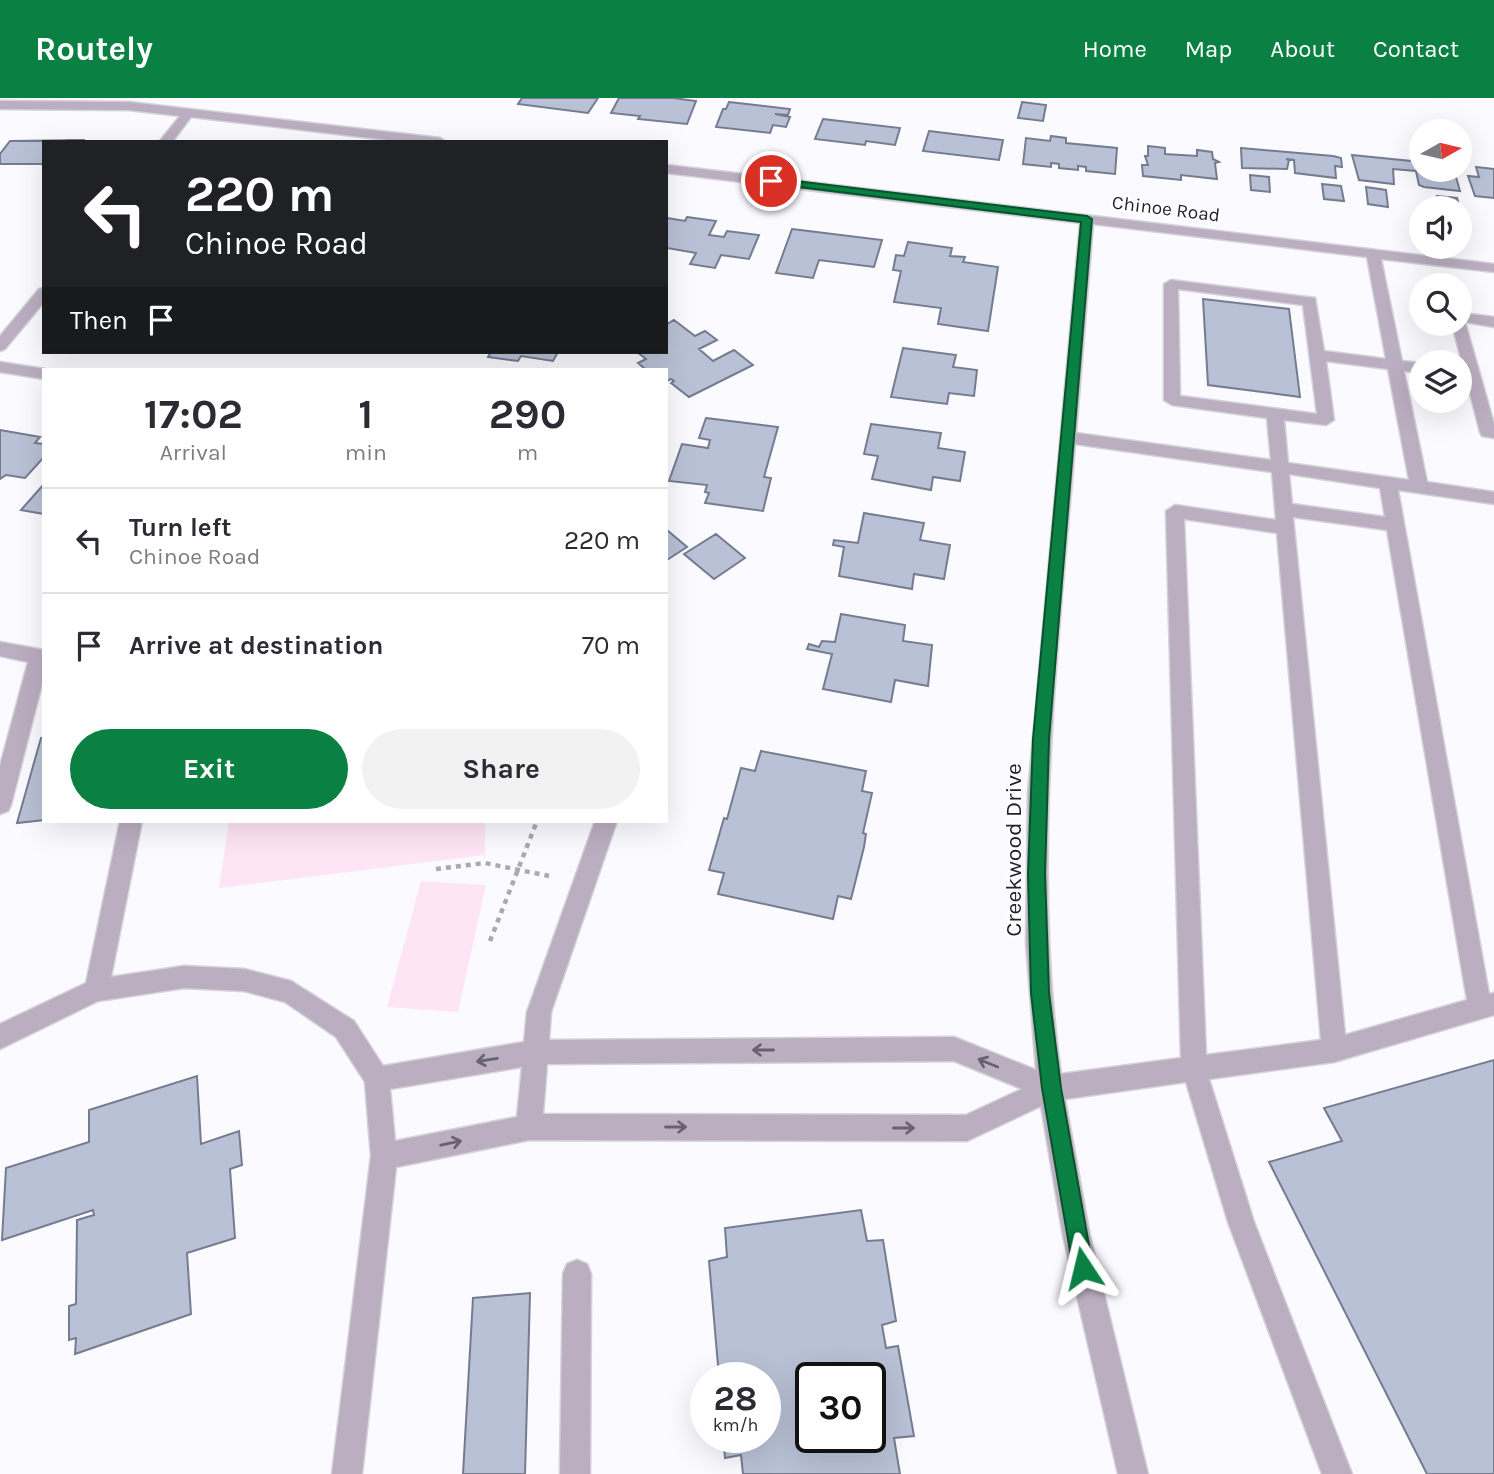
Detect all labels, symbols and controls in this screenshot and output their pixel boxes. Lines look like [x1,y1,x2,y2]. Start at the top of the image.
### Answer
text: Routely [35,30,153,68]
text: Home [1083,35,1147,63]
text: Map [1185,35,1232,63]
text: About [1270,35,1335,63]
text: Contact [1373,35,1459,63]
north arrow [1409,119,1472,182]
map controls [1409,119,1472,413]
pin [741,151,801,211]
icon: arrive [752,162,790,200]
text: 220 m [185,166,334,223]
icon: left [70,168,161,259]
street label: Chinoe Road [1111,191,1221,227]
button: sound [1409,196,1472,259]
text: Chinoe Road [185,225,368,262]
button: search [1409,273,1472,336]
icon: arrive [142,301,180,339]
text: Then [70,305,128,336]
button: layers [1409,350,1472,413]
text: 17:02 [144,389,243,439]
text: 1 [358,389,373,439]
text: 290 [489,389,566,439]
text: Arrival [160,439,227,466]
text: min [345,439,387,466]
text: m [517,439,538,466]
text: Turn left [129,512,231,543]
icon: left [70,522,108,560]
text: 220 m [564,525,640,556]
text: Chinoe Road [129,543,261,570]
icon: arrive [70,627,108,665]
text: Arrive at destination [129,630,383,661]
text: 70 m [582,630,640,661]
button: Exit [70,729,348,809]
button: Share [362,729,640,809]
street label: Creekwood Drive [1000,763,1027,937]
one-way arrow [752,1043,775,1057]
one-way arrow [476,1054,499,1067]
one-way arrow [978,1055,999,1068]
one-way arrow [665,1120,688,1134]
one-way arrow [892,1121,915,1135]
one-way arrow [439,1135,462,1149]
position arrow [1046,1231,1120,1305]
speed limit sign: 30 [795,1362,886,1453]
text: 28 [714,1378,757,1419]
text: km/h [713,1414,758,1436]

